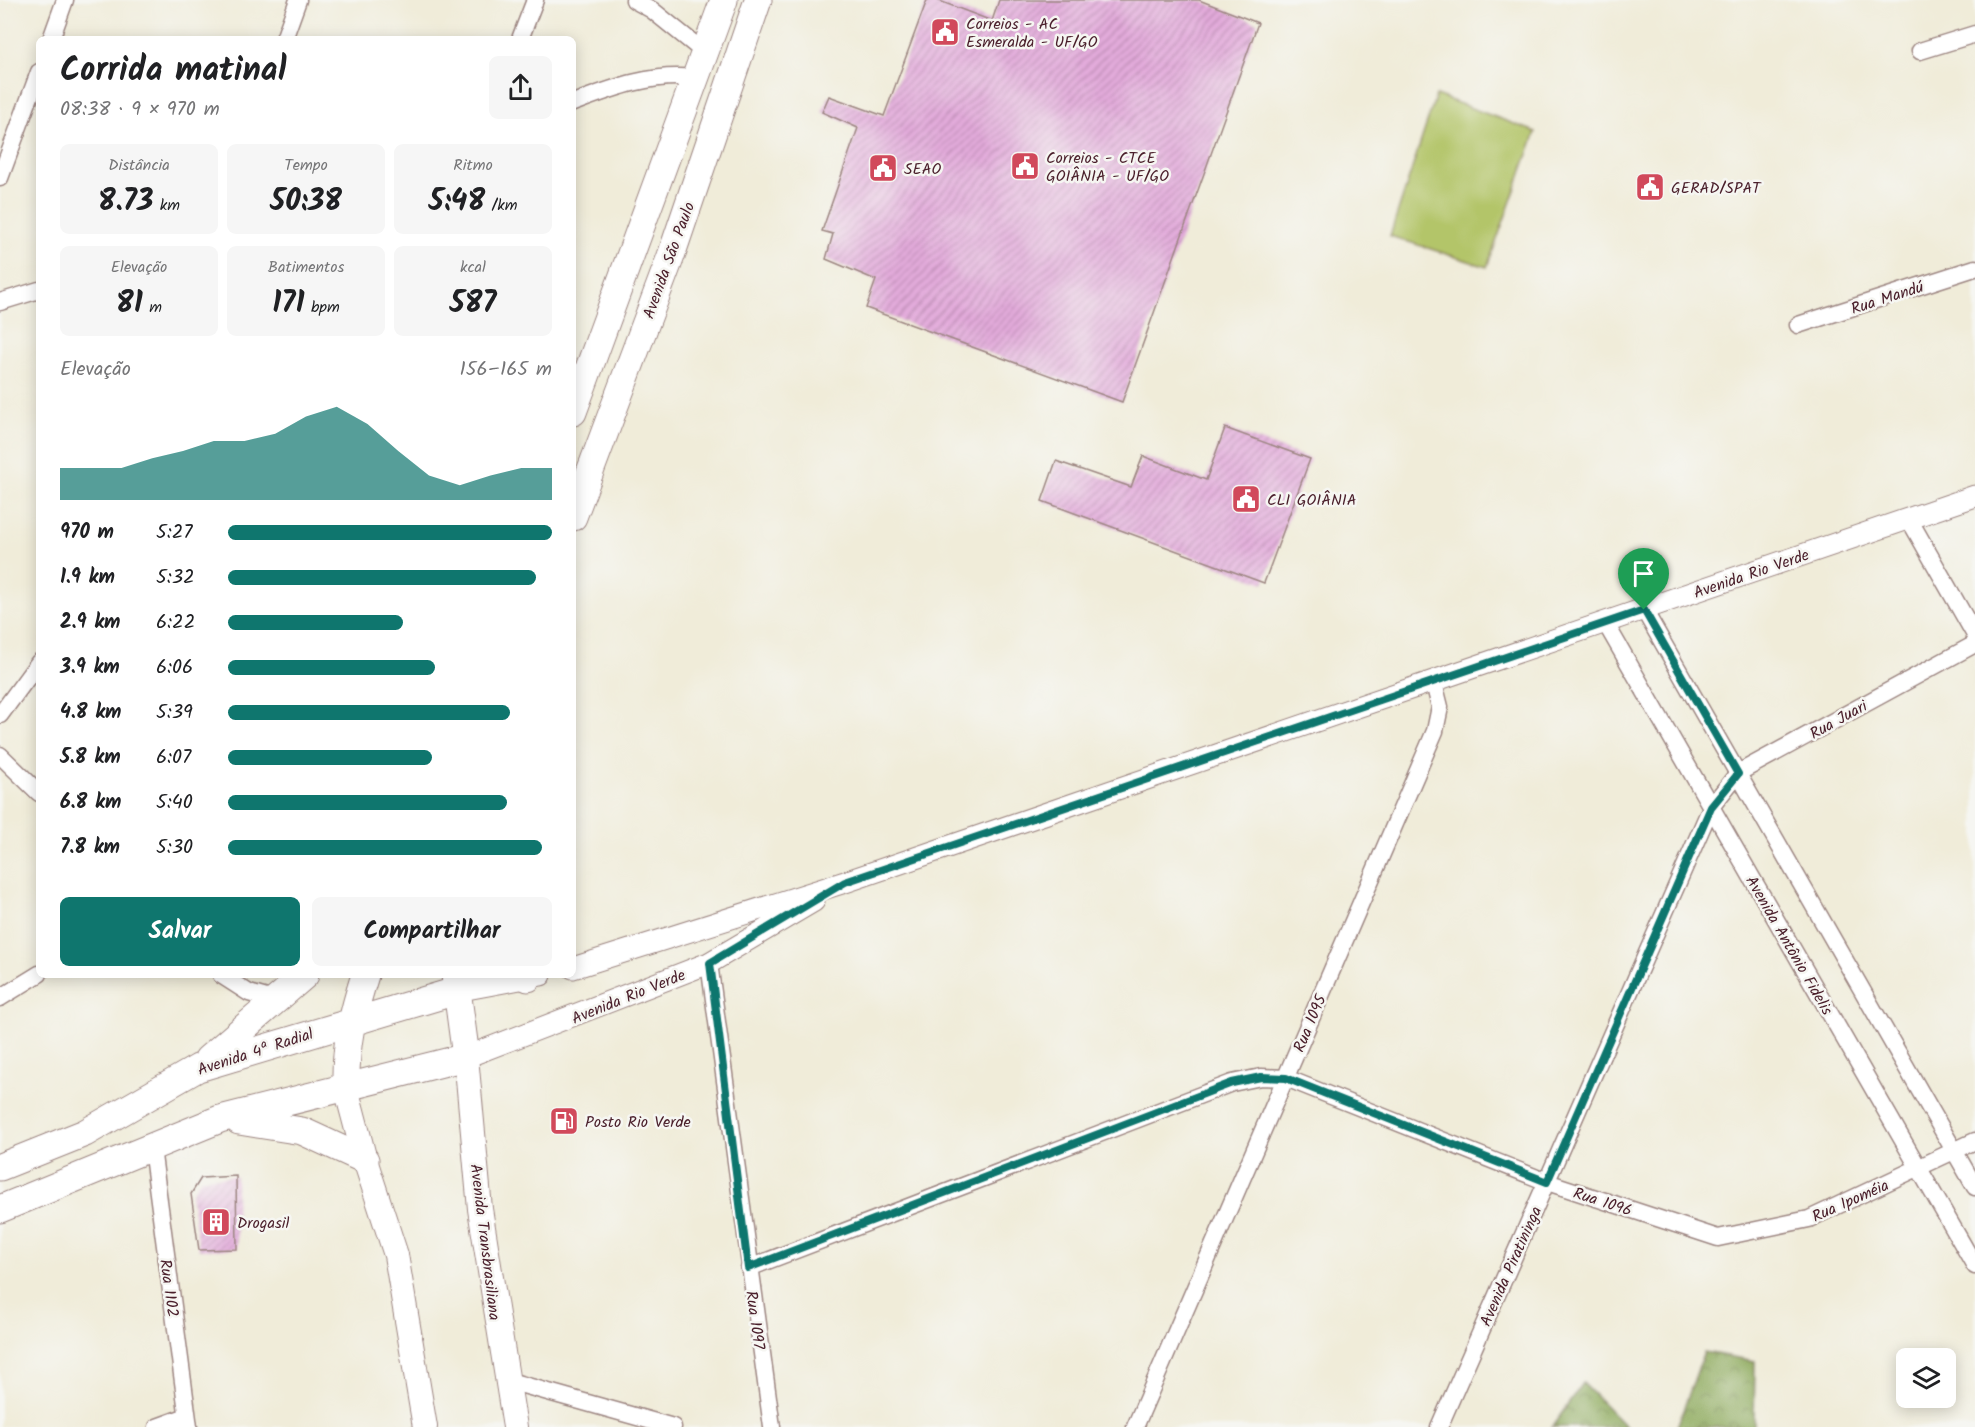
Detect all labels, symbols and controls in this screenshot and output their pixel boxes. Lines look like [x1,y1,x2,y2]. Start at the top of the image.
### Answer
place label: Correios - AC Esmeralda - UF/GO [966,12,1098,55]
public building icon: Correios - AC Esmeralda - UF/GO [929,16,961,48]
text: Corrida matinal [60,45,286,98]
button: share [489,56,552,119]
text: 08:38 · 9 × 970 m [60,94,220,126]
place label: Correios - CTCE GOIÂNIA - UF/GO [1046,146,1169,189]
public building icon: Correios - CTCE GOIÂNIA - UF/GO [1009,150,1041,182]
public building icon: SEAO [867,152,899,184]
text: Distância [108,153,170,178]
text: Tempo [284,153,328,178]
text: Ritmo [453,153,493,178]
place label: SEAO [904,157,942,182]
public building icon: GERAD/SPAT [1634,171,1666,203]
place label: GERAD/SPAT [1671,176,1762,201]
text: 8.73 [98,178,153,226]
text: 50:38 [270,178,342,226]
text: 5:48 [429,178,485,226]
text: km [153,193,180,218]
text: /km [485,193,517,218]
street label: Avenida São Paulo [637,199,702,322]
text: Elevação [111,255,167,280]
text: Batimentos [268,255,344,280]
text: kcal [460,255,486,280]
street label: Rua Mandú [1848,275,1927,322]
text: 81 [116,280,143,328]
text: 171 [272,280,305,328]
text: 587 [449,280,497,328]
text: m [143,295,162,320]
text: bpm [305,295,340,320]
text: Elevação [60,354,131,386]
text: 156–165 m [460,354,552,386]
public building icon: CLI GOIÂNIA [1230,483,1262,515]
place label: CLI GOIÂNIA [1267,488,1357,513]
text: 970 m [60,517,114,549]
text: 5:27 [156,517,193,549]
street label: Avenida Rio Verde [1690,543,1813,606]
pin [1618,548,1669,610]
icon: arrive [1627,557,1660,590]
text: 1.9 km [60,562,115,594]
text: 5:32 [156,562,195,594]
text: 2.9 km [60,607,120,639]
text: 6:22 [156,607,195,639]
text: 3.9 km [60,652,120,684]
text: 6:06 [156,652,193,684]
street label: Rua Juari [1805,694,1873,746]
text: 4.8 km [60,697,121,729]
text: 5:39 [156,697,193,729]
text: 5.8 km [60,742,121,774]
text: 6:07 [156,742,191,774]
text: 6.8 km [60,787,121,819]
text: 5:40 [156,787,193,819]
text: 7.8 km [60,832,120,864]
text: 5:30 [156,832,193,864]
street label: Avenida Antônio Fidelis [1738,871,1839,1020]
button: Salvar [60,897,300,966]
button: Compartilhar [312,897,552,966]
street label: Avenida Rio Verde [568,963,689,1032]
street label: Rua 1095 [1287,990,1334,1056]
street label: Avenida 4ª Radial [194,1022,317,1083]
fuel station icon: Posto Rio Verde [548,1105,580,1137]
place label: Posto Rio Verde [585,1110,691,1135]
street label: Avenida Transbrasiliana [462,1162,507,1322]
street label: Rua Ipoméia [1808,1173,1893,1229]
street label: Rua 1096 [1570,1181,1635,1224]
street label: Avenida Piratininga [1474,1203,1549,1331]
building icon: Drogasil [200,1206,232,1238]
place label: Drogasil [237,1211,290,1236]
street label: Rua 1102 [152,1258,185,1319]
street label: Rua 1097 [738,1289,771,1352]
map controls [1896,1348,1956,1408]
button: layers [1896,1348,1956,1408]

